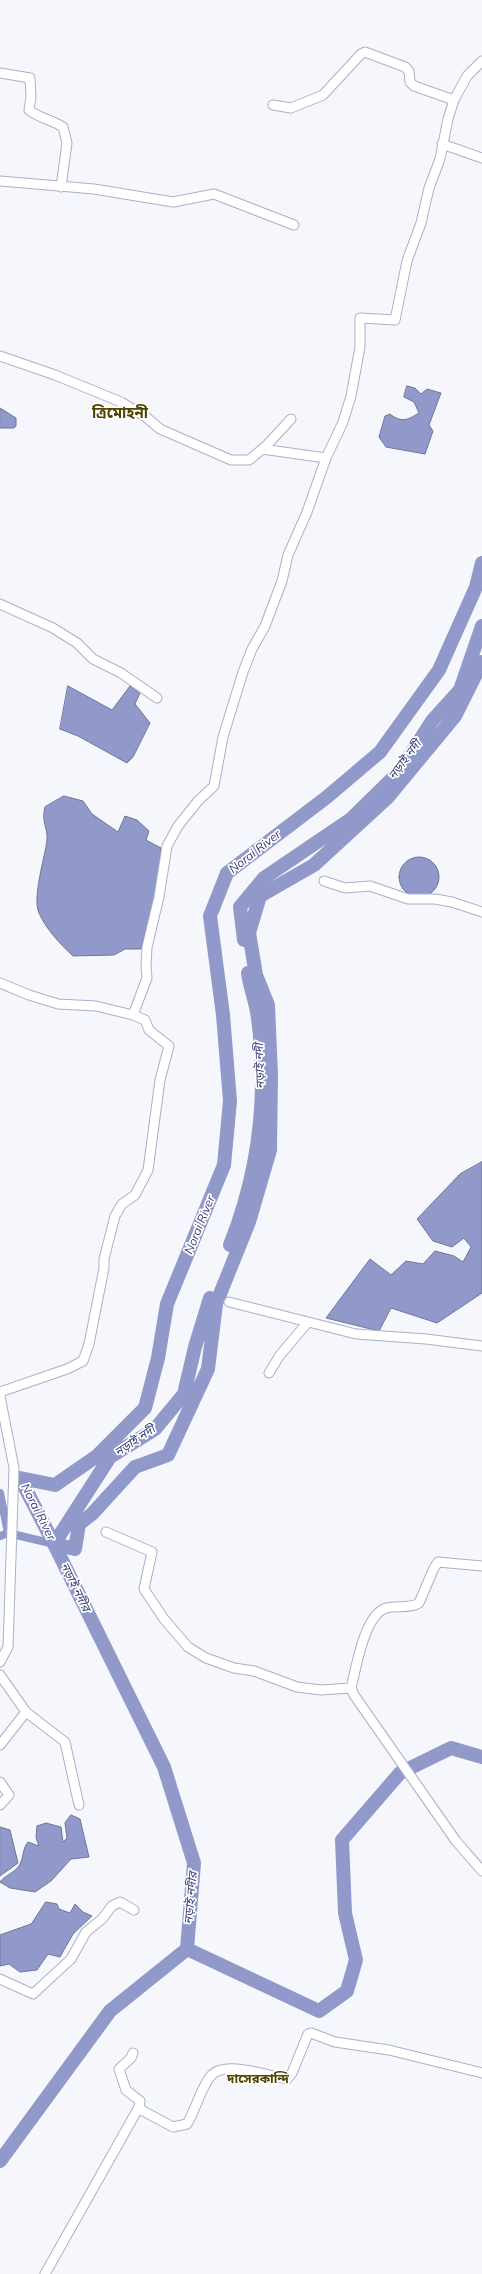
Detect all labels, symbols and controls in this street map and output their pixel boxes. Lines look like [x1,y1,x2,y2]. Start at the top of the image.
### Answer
district label: ত্রিমোহনী [92,404,148,422]
water label: নড়াই নদী [386,737,424,783]
water label: Norai River [226,827,284,877]
water label: নড়াই নদী [252,1043,268,1089]
water label: Norai River [182,1194,218,1256]
water label: নড়াই নদী [112,1422,158,1460]
water label: Norai River [18,1481,58,1543]
water label: নড়াই নদীর [57,1560,93,1614]
water label: নড়াই নদীর [182,1871,200,1925]
district label: দাসেরকান্দি [227,2071,289,2087]

